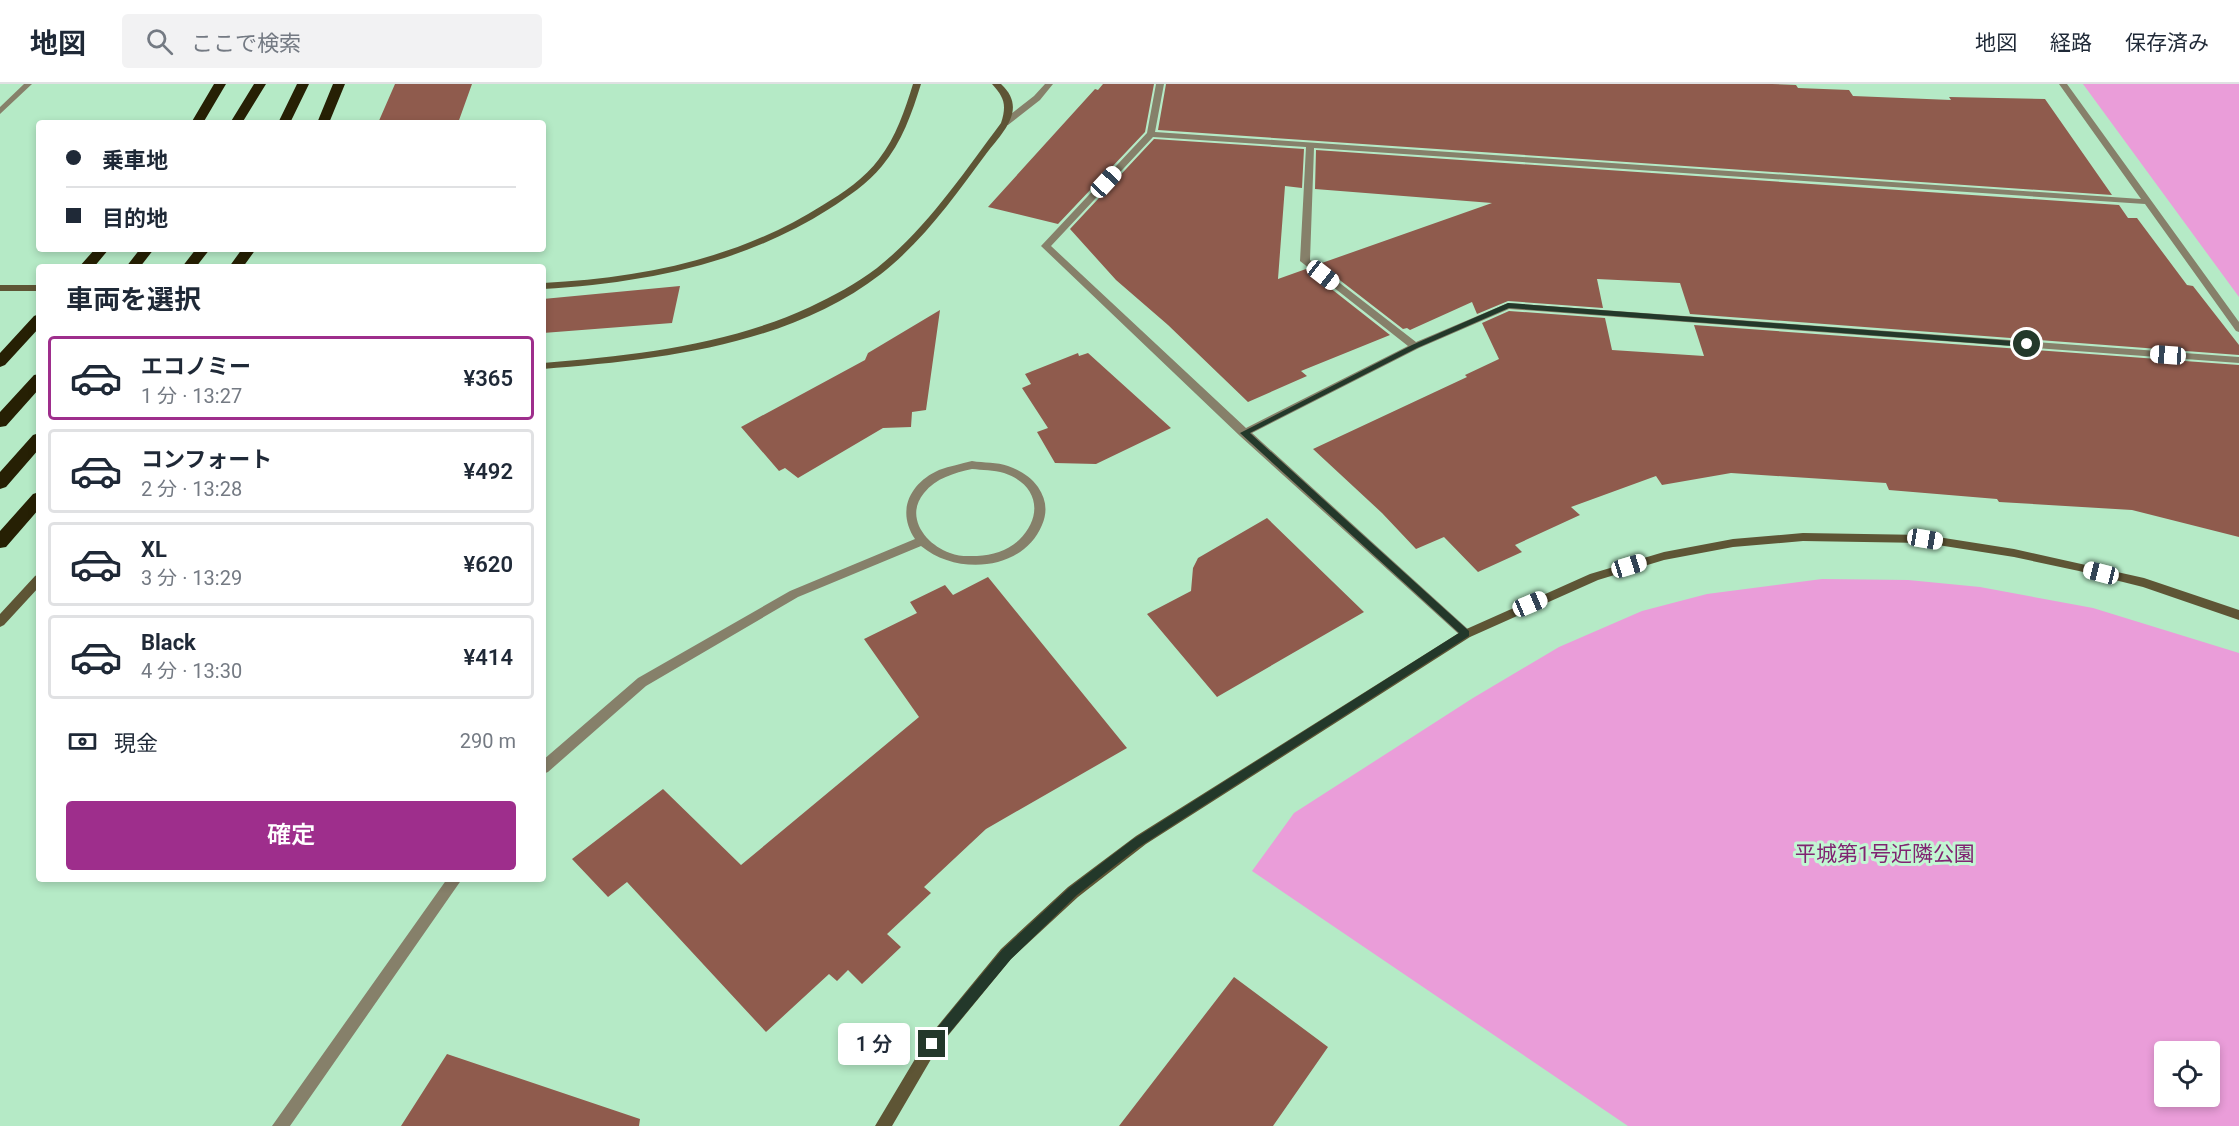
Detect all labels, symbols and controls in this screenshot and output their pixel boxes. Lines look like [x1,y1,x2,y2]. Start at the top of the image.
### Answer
search box [122,14,542,68]
icon: search [143,25,176,58]
text: 地図 [30,27,86,60]
text: ここで検索 [191,31,301,56]
text: 地図 [1975,31,2017,55]
text: 経路 [2050,31,2092,55]
text: 保存済み [2125,31,2209,55]
text: 乗車地 [102,148,168,173]
car [1087,163,1125,201]
text: 目的地 [102,206,168,231]
car [1303,257,1343,293]
text: 車両を選択 [66,284,201,316]
route start [2013,330,2040,357]
car [2149,345,2187,365]
icon: car [69,351,123,405]
text: エコノミー [141,354,251,379]
text: ¥365 [464,366,513,391]
text: 1 分 · 13:27 [141,384,242,408]
icon: car [69,444,123,498]
text: コンフォート [141,447,272,472]
text: ¥492 [464,459,513,484]
text: 2 分 · 13:28 [141,477,242,501]
car [1906,527,1944,551]
icon: car [69,537,123,591]
text: XL [141,537,167,562]
text: ¥620 [464,552,513,577]
car [1609,552,1649,580]
car [2081,560,2121,586]
text: 3 分 · 13:29 [141,566,242,590]
car [1510,589,1550,619]
icon: car [69,630,123,684]
text: Black [141,630,196,655]
text: ¥414 [464,645,513,670]
text: 4 分 · 13:30 [141,659,242,683]
icon: cash [66,725,99,758]
text: 290 m [460,729,516,753]
text: 現金 [114,731,158,756]
button: 確定 [66,801,516,870]
park label: 平城第1号近隣公園 [1795,842,1975,866]
callout: 1 分 [839,1023,911,1065]
route end [918,1030,945,1057]
text: 1 分 [856,1032,892,1056]
map controls [2154,1041,2220,1107]
button: locate [2154,1041,2220,1107]

